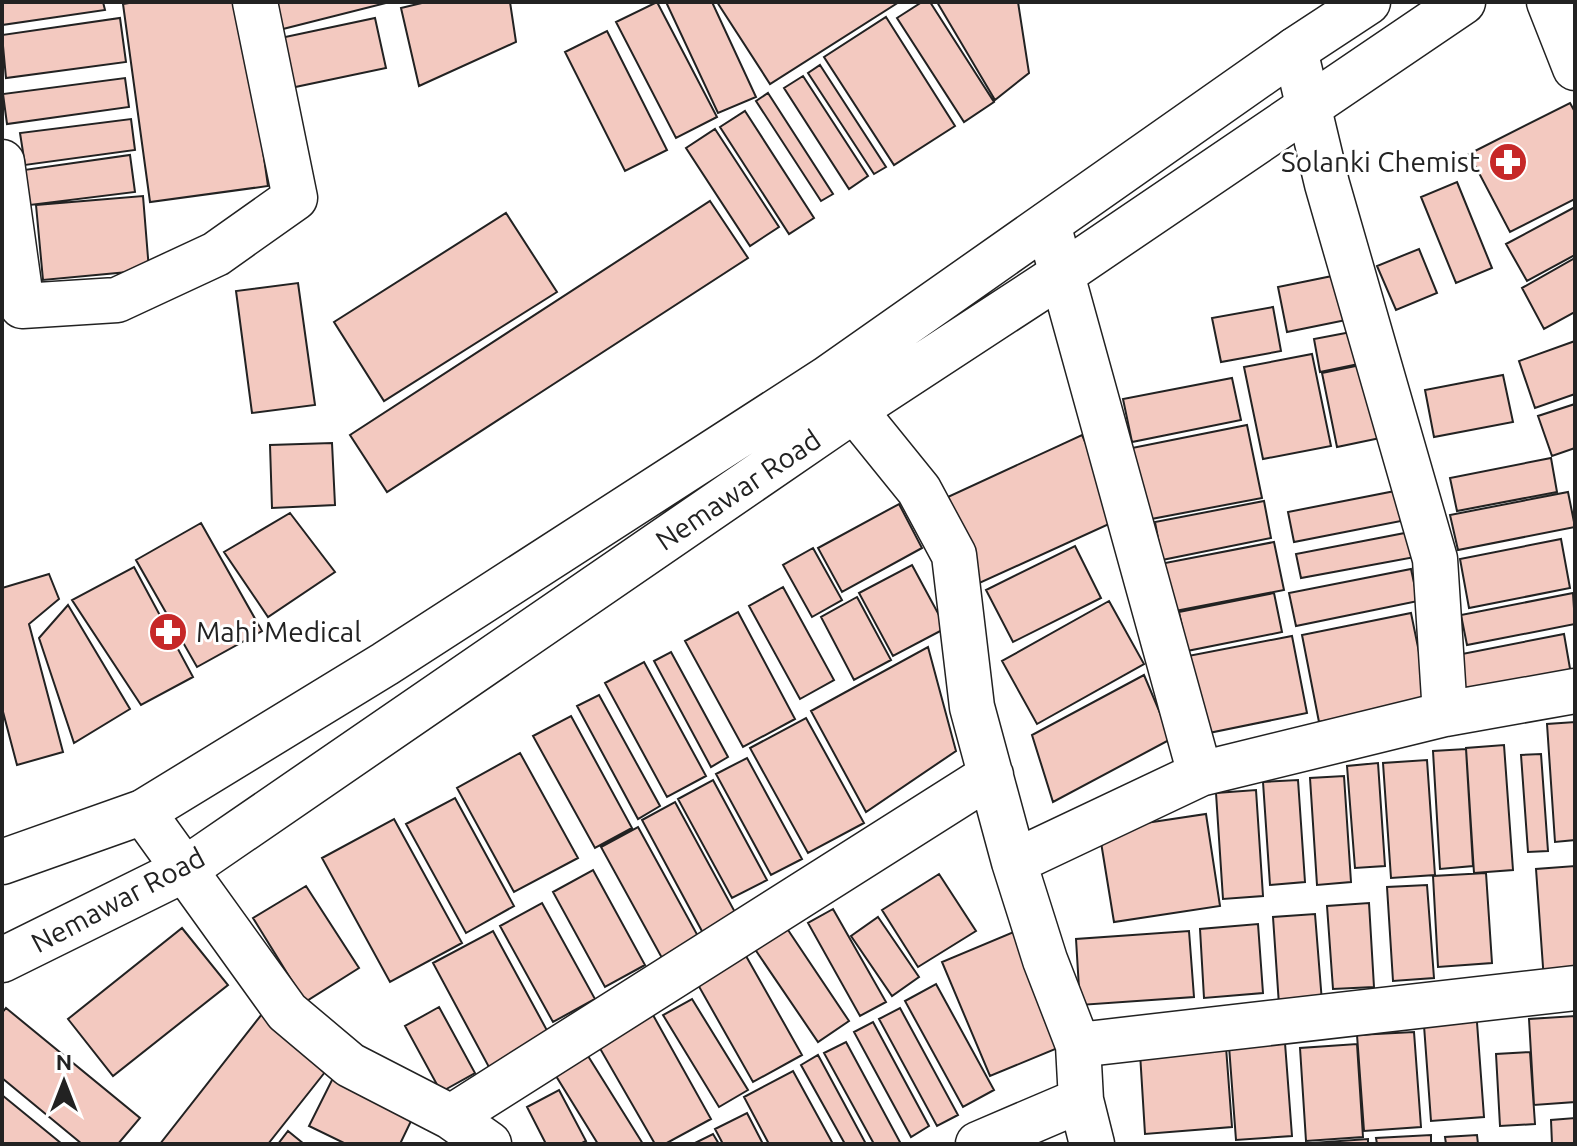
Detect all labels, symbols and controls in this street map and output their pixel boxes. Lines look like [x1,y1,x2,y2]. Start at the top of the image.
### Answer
pharmacy icon: Solanki Chemist [1487,141,1529,183]
place label: Solanki Chemist [1281,146,1480,177]
street label: Nemawar Road [650,423,826,556]
pharmacy icon: Mahi Medical [147,611,189,653]
place label: Mahi Medical [196,616,362,647]
street label: Nemawar Road [26,841,210,958]
north arrow [24,1042,104,1122]
text: N [56,1049,72,1074]

